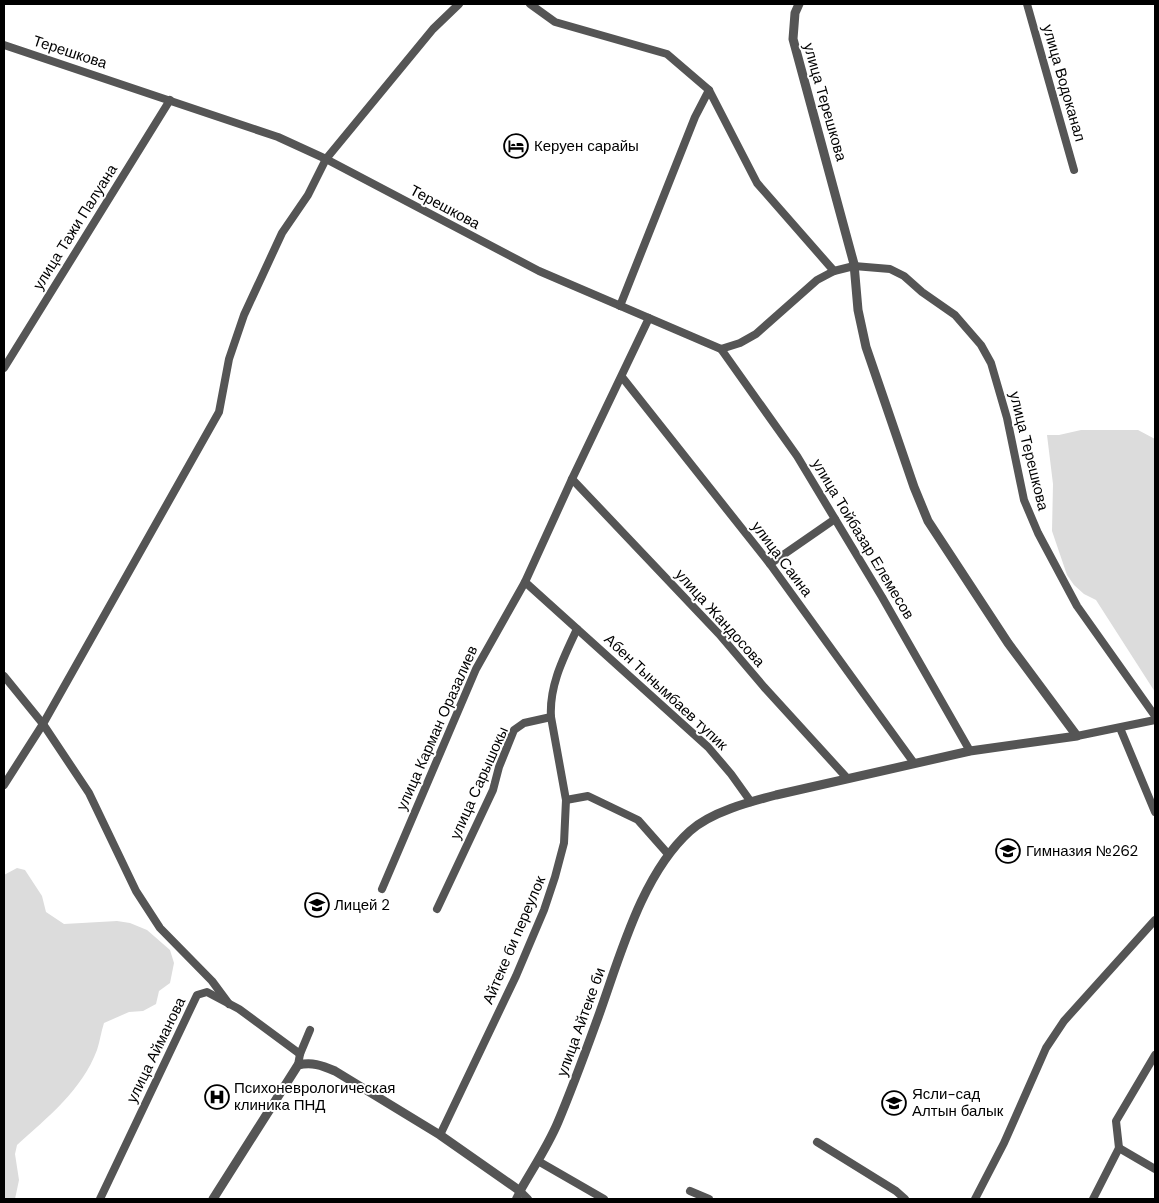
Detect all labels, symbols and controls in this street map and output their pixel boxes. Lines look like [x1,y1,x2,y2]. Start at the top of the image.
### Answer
street label: улица Водоканал [1038,22,1090,144]
street label: Терешкова [30,31,110,74]
street label: улица Терешкова [799,41,852,164]
hotel icon: Керуен сарайы [503,133,529,159]
place label: Керуен сарайы [534,136,639,156]
street label: улица Тажи Палуана [28,160,122,294]
street label: Терешкова [406,180,484,234]
street label: улица Терешкова [1005,389,1054,513]
street label: улица Тойбазар Елемесов [807,455,919,623]
street label: улица Саина [747,517,817,601]
street label: улица Жандосова [671,565,770,672]
street label: Абен Тынымбаев тупик [600,629,732,755]
street label: улица Карман Оразалиев [392,642,482,814]
street label: улица Сарышокы [445,723,513,843]
school or university icon: Гимназия №262 [995,838,1021,864]
place label: Гимназия №262 [1026,841,1138,861]
street label: Айтеке би переулок [478,872,550,1007]
school or university icon: Лицей 2 [304,892,330,918]
place label: Лицей 2 [334,895,390,915]
street label: улица Айтеке би [552,965,610,1079]
street label: улица Айманова [122,993,190,1106]
place label: Психоневрологическая клиника ПНД [234,1078,395,1115]
hospital icon: Психоневрологическая клиника ПНД [204,1084,230,1110]
place label: Ясли-сад Алтын балык [912,1084,1004,1121]
school or university icon: Ясли-сад Алтын балык [881,1090,907,1116]

